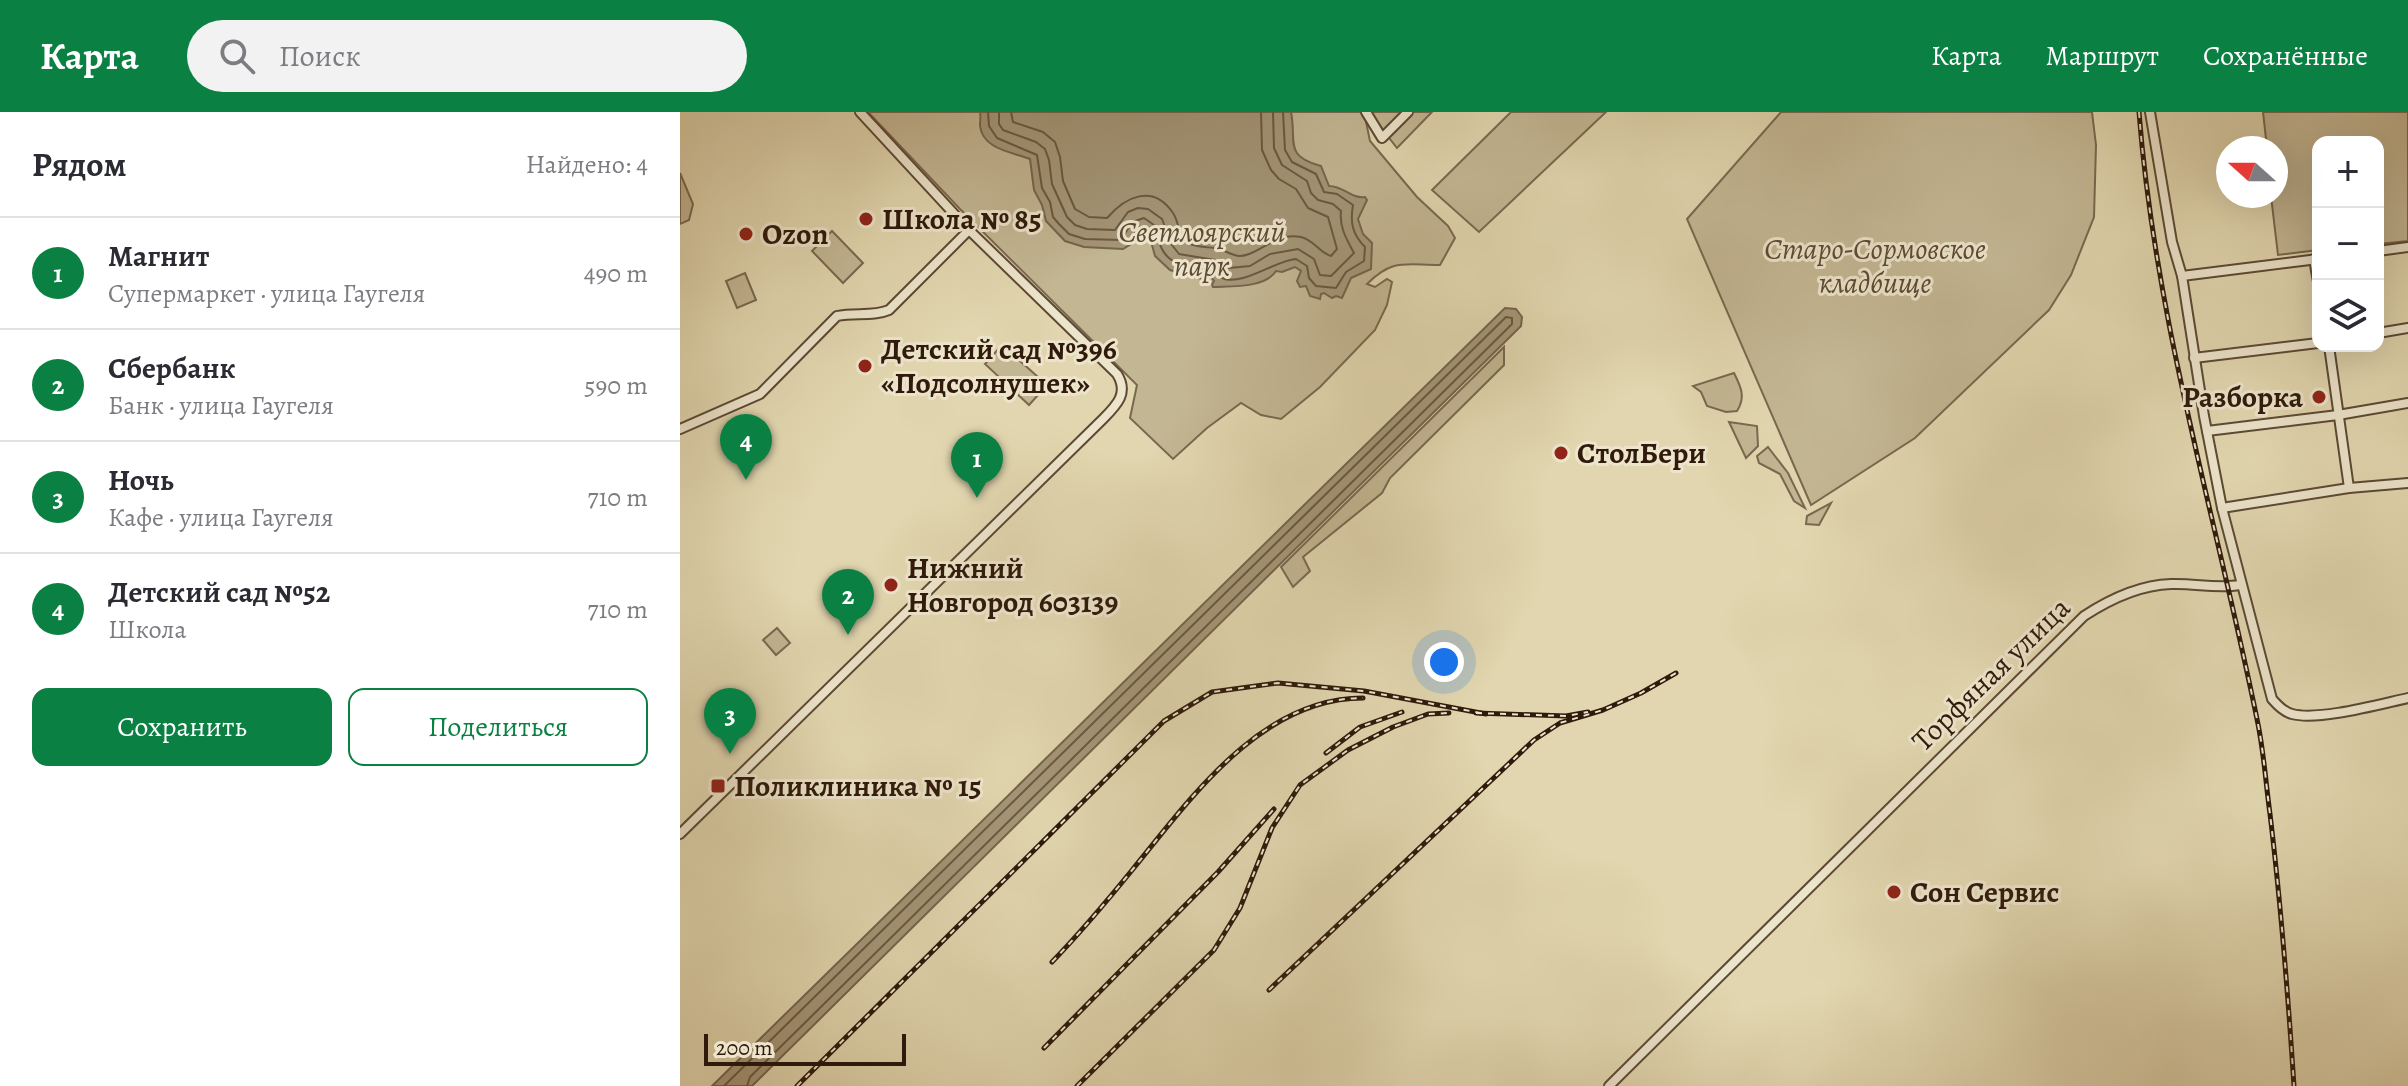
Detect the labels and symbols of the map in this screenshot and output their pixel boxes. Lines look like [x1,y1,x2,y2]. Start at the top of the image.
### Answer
north arrow [2216,136,2288,208]
place label: Школа № 85 [882,199,1042,239]
marker: Школа № 85 [857,210,875,228]
park label: Светлоярский парк [1119,212,1285,286]
place label: Ozon [762,214,828,254]
marker: Ozon [737,225,755,243]
park label: Старо-Сормовское кладбище [1764,229,1986,303]
place label: Детский сад №396 «Подсолнушек» [881,329,1117,403]
marker: Детский сад №396 «Подсолнушек» [856,357,874,375]
place label: Разборка [2182,377,2304,417]
marker: Разборка [2310,388,2328,406]
pin: 4 [720,414,772,480]
pin: 1 [951,432,1003,498]
place label: СтолБери [1577,433,1706,473]
marker: СтолБери [1552,444,1570,462]
place label: Нижний Новгород 603139 [907,548,1118,622]
pin: 2 [822,569,874,635]
marker: Нижний Новгород 603139 [882,576,900,594]
street label: Торфяная улица [1903,588,2079,760]
your location [1424,642,1464,682]
pin: 3 [704,688,756,754]
place label: Поликлиника № 15 [734,766,981,806]
marker: Поликлиника № 15 [709,777,727,795]
place label: Сон Сервис [1910,872,2060,912]
marker: Сон Сервис [1885,883,1903,901]
scale bar [704,1030,906,1066]

